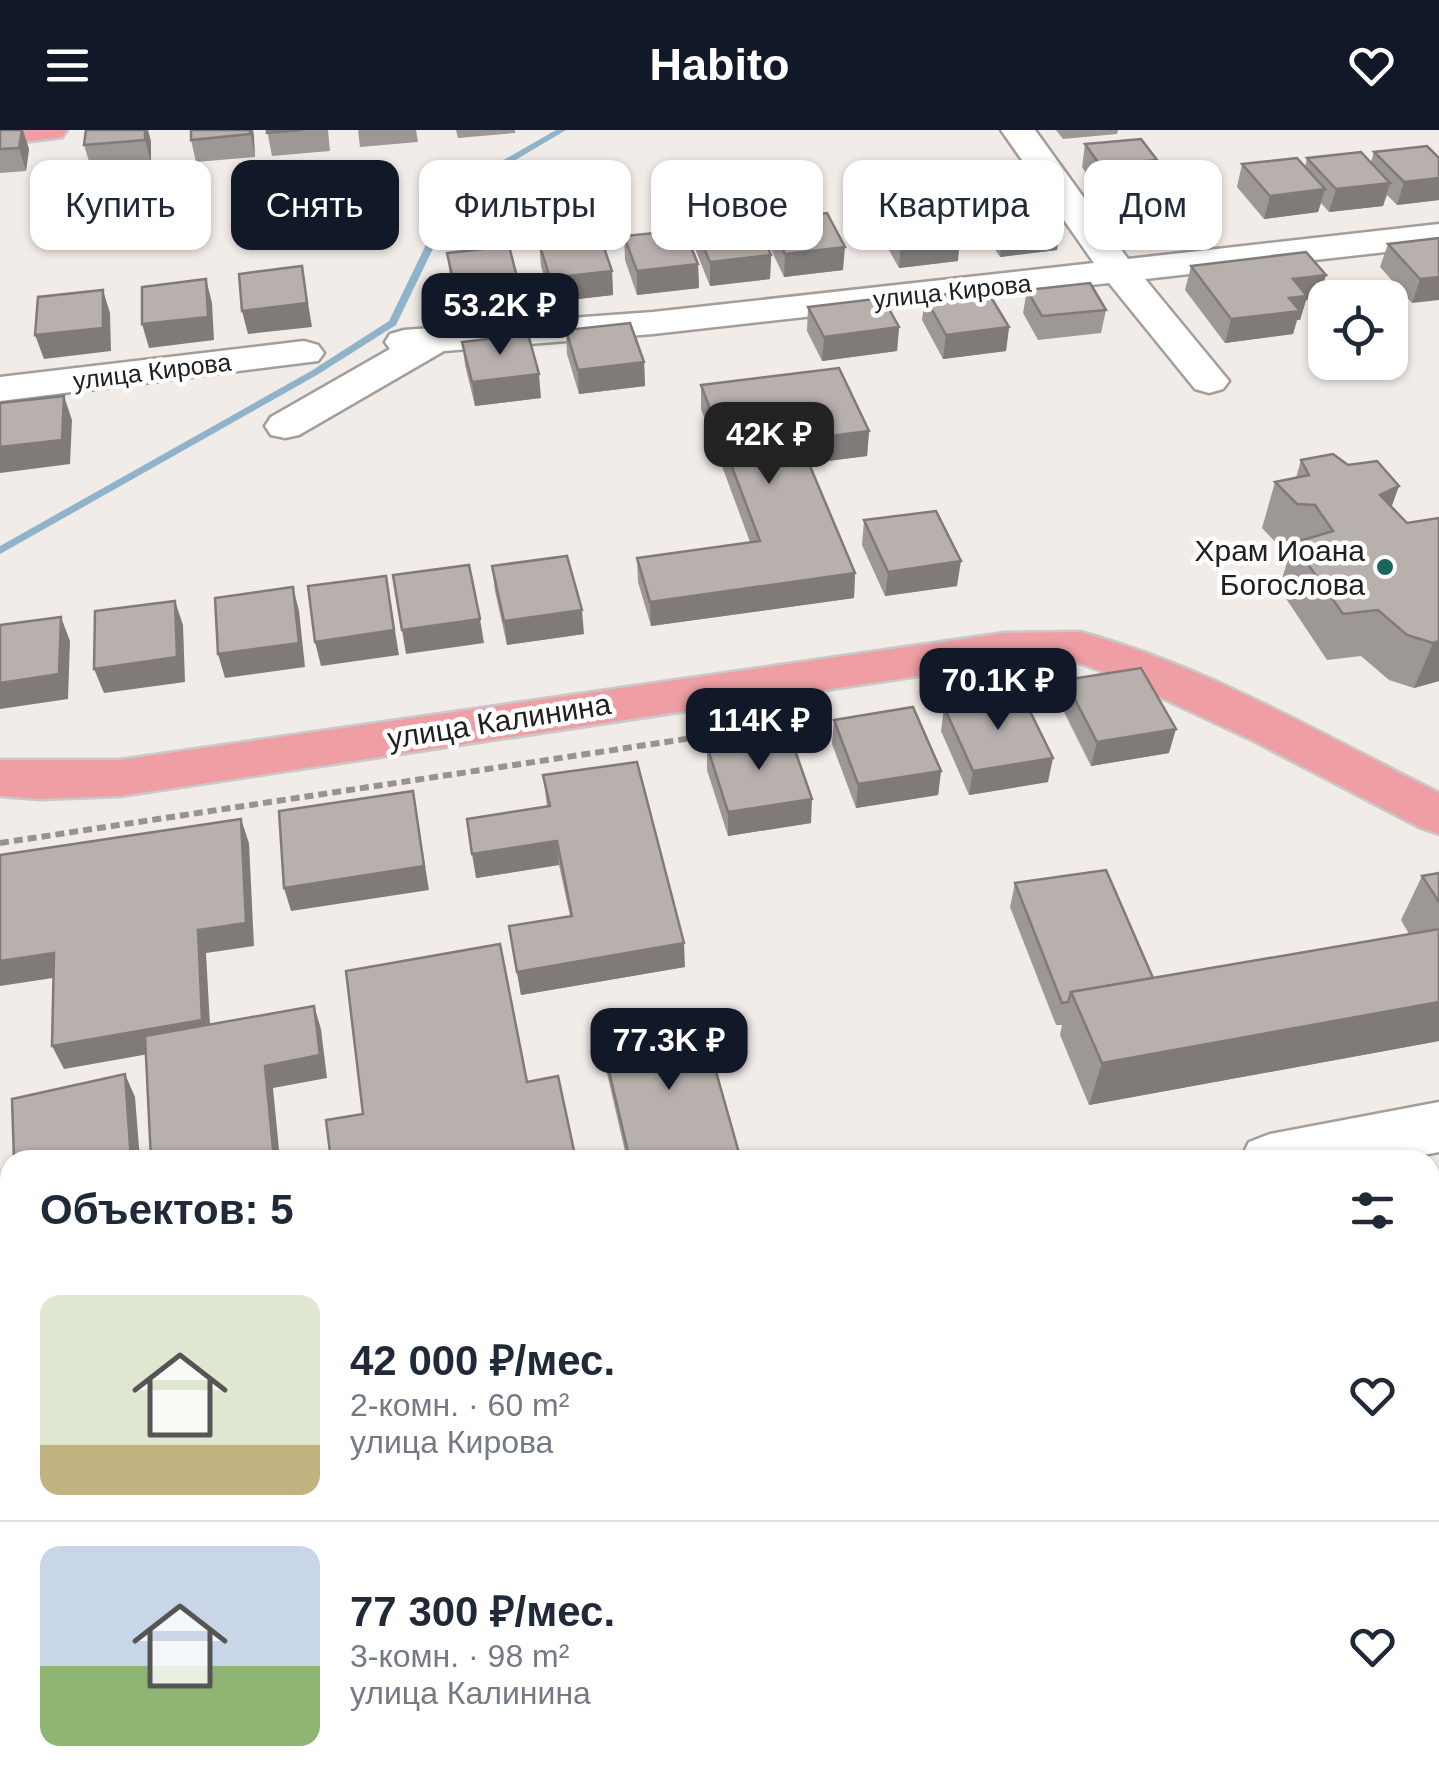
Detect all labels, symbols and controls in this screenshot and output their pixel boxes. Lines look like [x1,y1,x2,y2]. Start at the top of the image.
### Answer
icon: menu [40,38,95,93]
icon: heart [1344,38,1399,93]
text: Habito [650,39,790,90]
chip: Купить [30,160,211,250]
chip: Снять [231,160,399,250]
chip: Фильтры [419,160,631,250]
chip: Новое [651,160,823,250]
chip: Квартира [843,160,1064,250]
chip: Дом [1084,160,1222,250]
street label: улица Кирова [872,269,1033,313]
pin: 53.2K ₽ [408,273,592,358]
map controls [1308,280,1408,380]
button: locate [1308,280,1408,380]
text: 53.2K ₽ [444,287,556,323]
street label: улица Кирова [71,347,233,395]
pin: 42K ₽ [699,402,839,487]
text: 42K ₽ [726,416,812,452]
place label: Храм Иоана Богослова [1194,534,1365,601]
marker: Храм Иоана Богослова [1374,556,1396,578]
pin: 70.1K ₽ [906,648,1090,733]
text: 70.1K ₽ [942,662,1054,698]
street label: улица Калинина [385,687,613,755]
pin: 114K ₽ [678,688,840,773]
text: 114K ₽ [708,702,810,738]
pin: 77.3K ₽ [577,1008,761,1093]
text: 77.3K ₽ [613,1022,725,1058]
icon: filters [1345,1183,1400,1238]
text: Объектов: 5 [40,1186,294,1233]
icon: home [120,1335,240,1455]
text: 42 000 ₽/мес. [350,1337,615,1384]
icon: heart [1345,1368,1400,1423]
text: 2-комн. · 60 m² [350,1387,569,1423]
text: улица Кирова [350,1424,553,1460]
icon: home [120,1586,240,1706]
text: 77 300 ₽/мес. [350,1588,615,1635]
icon: heart [1345,1619,1400,1674]
text: 3-комн. · 98 m² [350,1638,569,1674]
text: улица Калинина [350,1675,591,1711]

